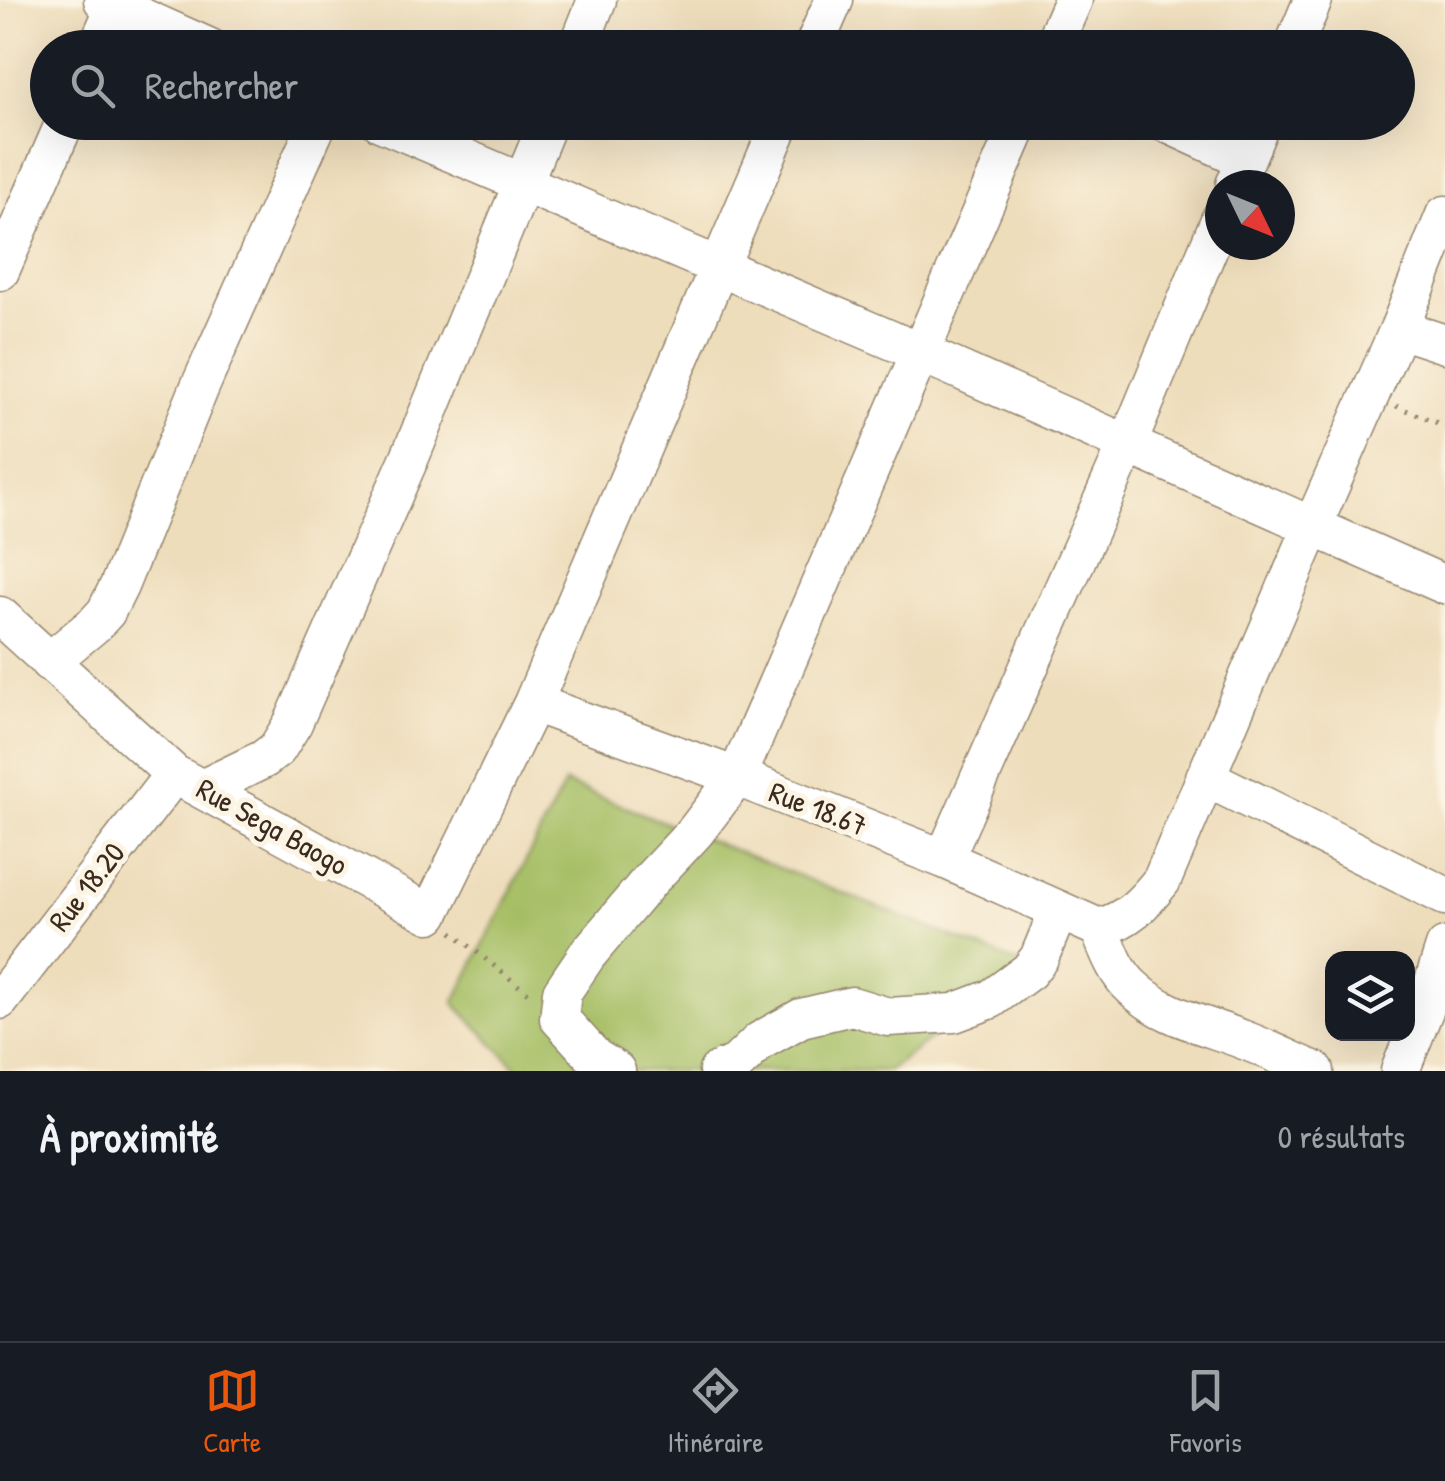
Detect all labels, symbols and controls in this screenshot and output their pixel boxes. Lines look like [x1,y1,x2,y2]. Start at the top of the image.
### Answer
search box [30,30,1415,140]
icon: search [65,58,120,113]
text: Rechercher [145,59,298,111]
north arrow [1205,170,1295,260]
street label: Rue Sega Baogo [190,768,355,884]
street label: Rue 18.67 [764,771,873,845]
street label: Rue 18.20 [39,834,133,939]
map controls [1325,951,1415,1041]
button: layers [1325,951,1415,1041]
text: À proximité [40,1108,219,1165]
text: 0 résultats [1278,1115,1405,1158]
tab: Carte [203,1363,261,1461]
tab: Itinéraire [667,1363,764,1461]
tab: Favoris [1170,1363,1242,1461]

